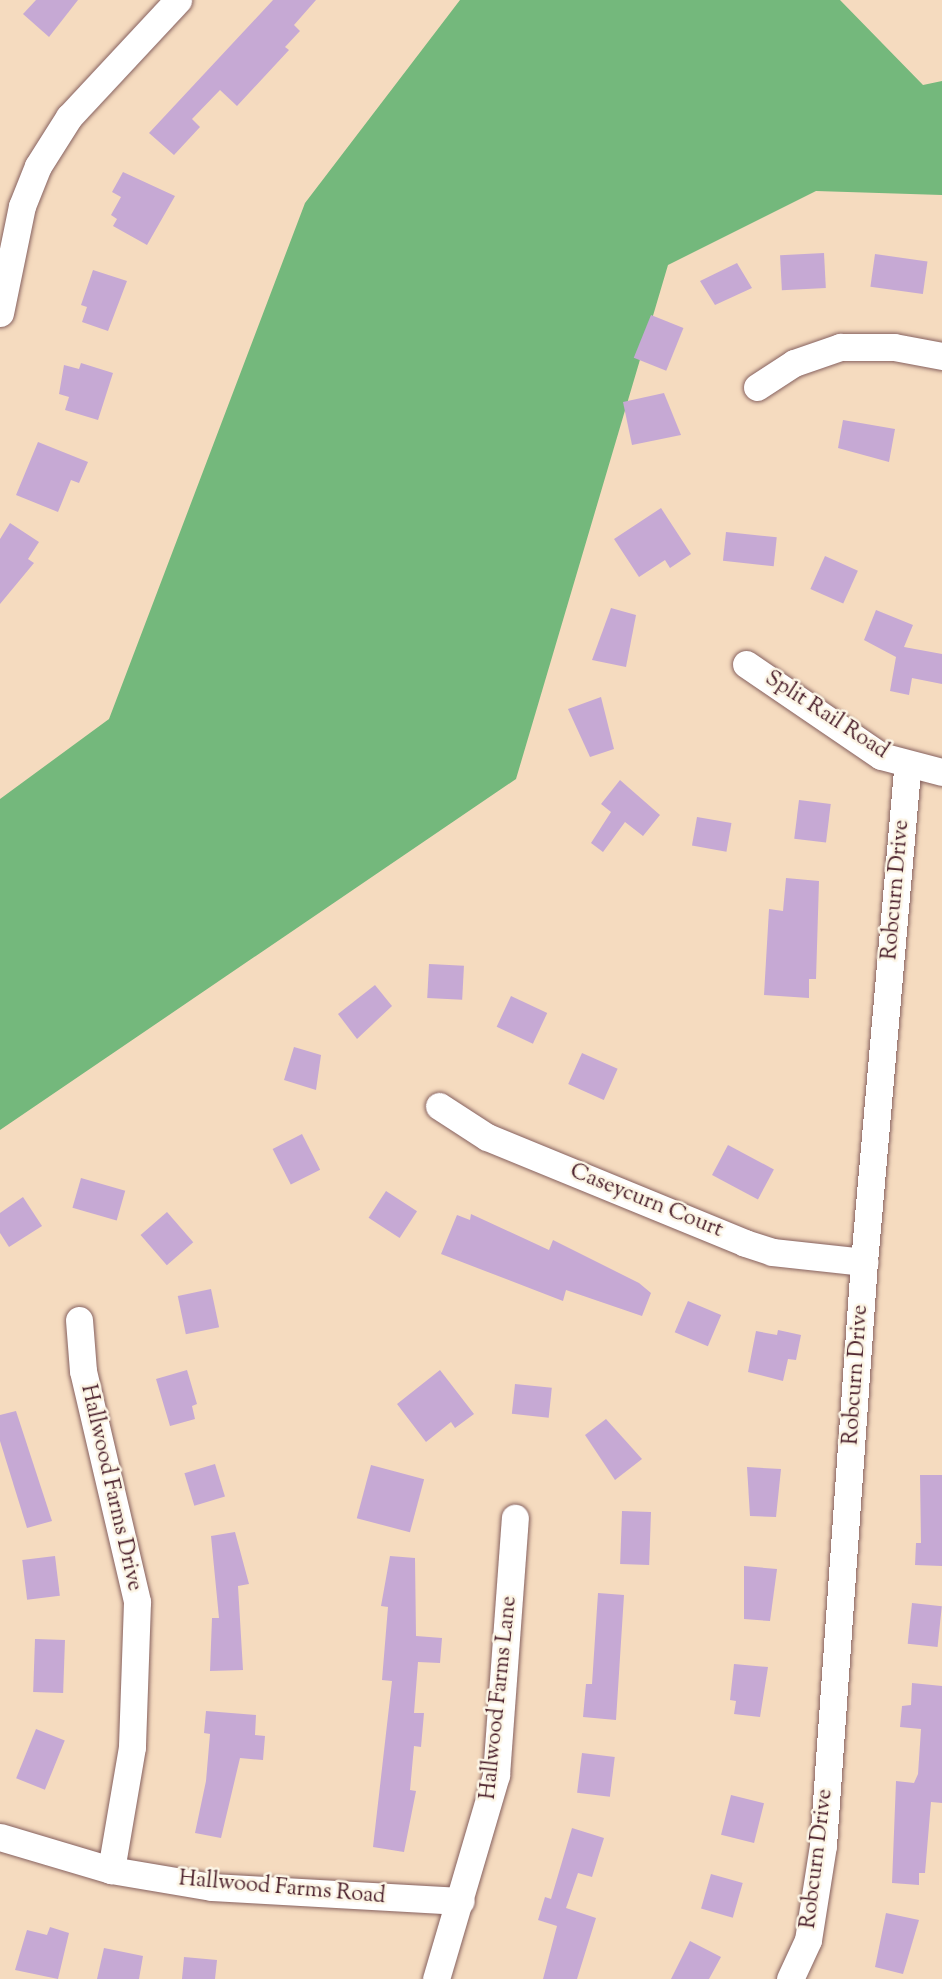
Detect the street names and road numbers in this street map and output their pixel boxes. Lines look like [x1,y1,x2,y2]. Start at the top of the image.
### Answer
street label: Split Rail Road [759,666,893,766]
street label: Robcurn Drive [878,819,916,961]
street label: Caseycurn Court [566,1159,726,1245]
street label: Robcurn Drive [839,1304,875,1446]
street label: Hallwood Farms Drive [73,1382,147,1594]
street label: Hallwood Farms Lane [476,1595,524,1801]
street label: Robcurn Drive [796,1788,840,1930]
street label: Hallwood Farms Road [177,1867,387,1911]

